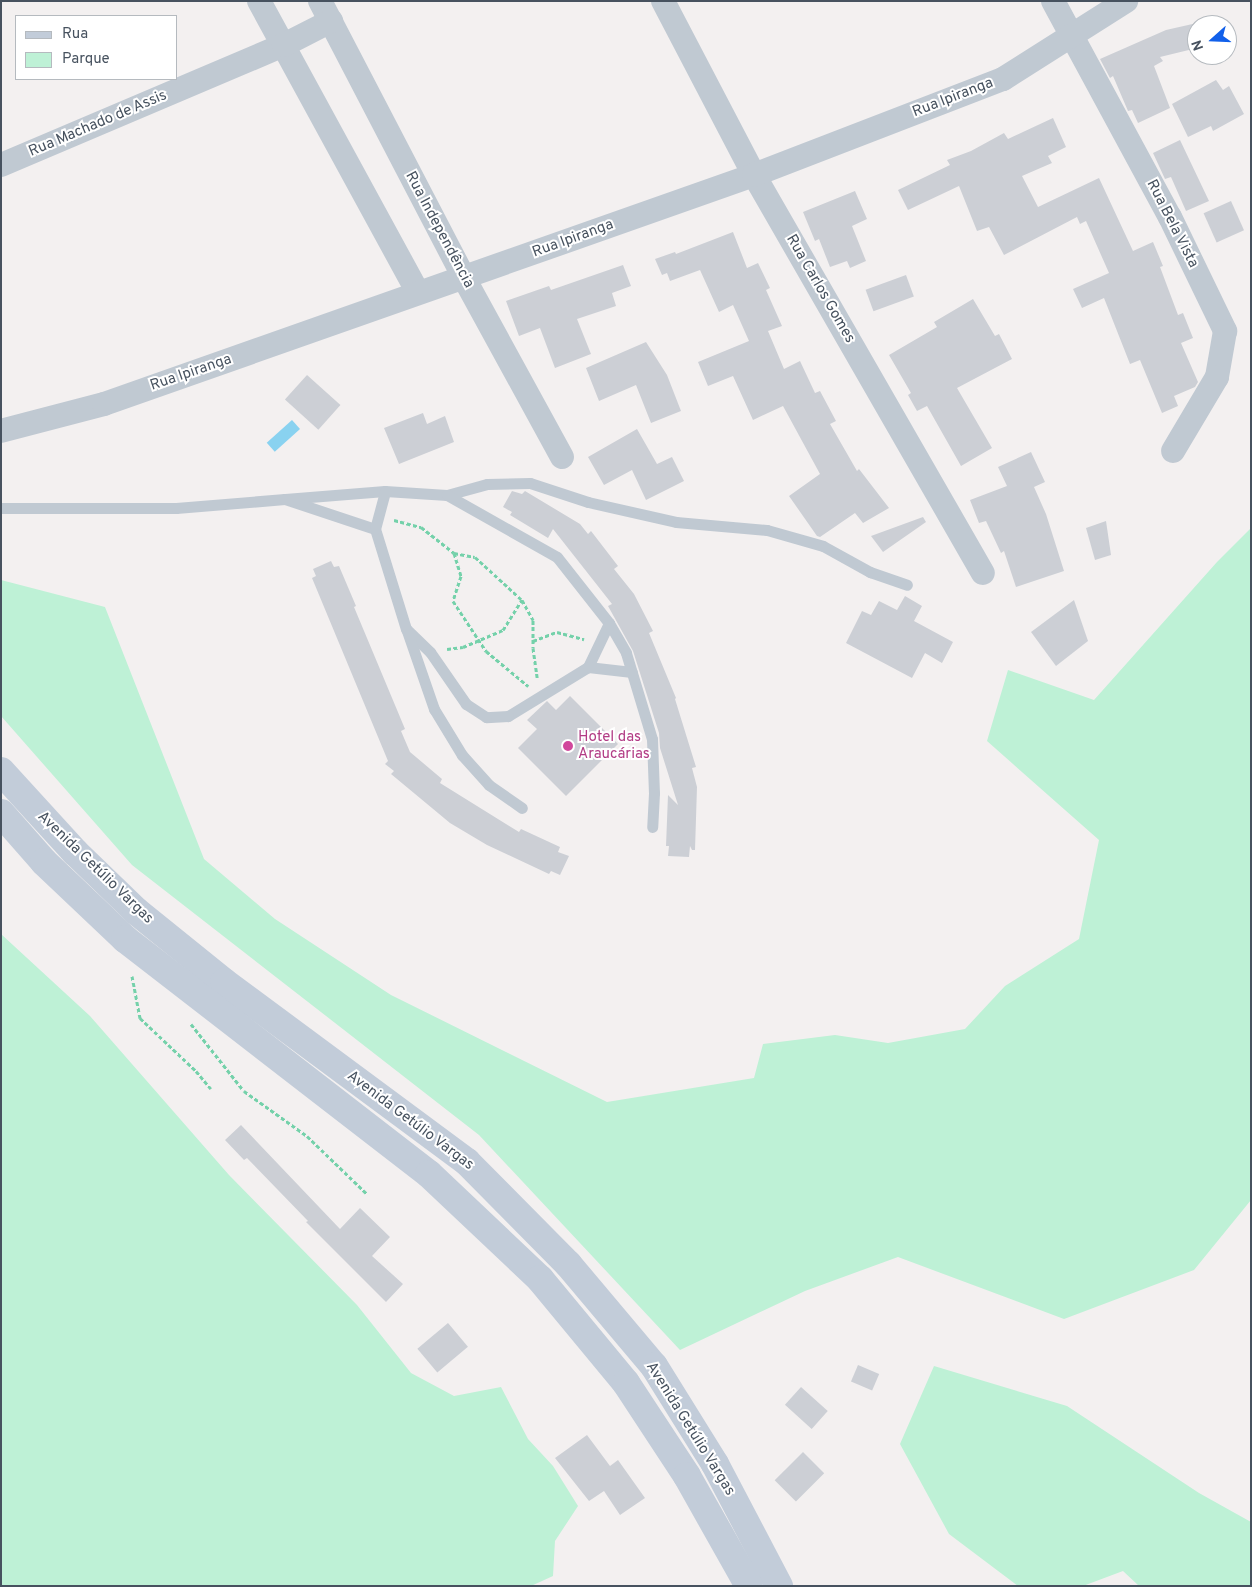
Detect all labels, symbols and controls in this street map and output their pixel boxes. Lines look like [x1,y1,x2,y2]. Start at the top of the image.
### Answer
legend [15,15,178,80]
north arrow [1187,15,1237,65]
text: Rua [62,25,88,44]
text: N [1189,37,1208,53]
text: Parque [62,50,110,69]
street label: Rua Ipiranga [910,74,996,122]
street label: Rua Machado de Assis [26,87,170,161]
street label: Rua Independência [401,169,477,291]
street label: Rua Bela Vista [1142,177,1202,271]
street label: Rua Ipiranga [530,216,616,262]
street label: Rua Carlos Gomes [782,231,858,347]
street label: Rua Ipiranga [148,351,234,395]
place label: Hotel das Araucárias [578,728,650,763]
marker: Hotel das Araucárias [562,740,574,752]
street label: Avenida Getúlio Vargas [33,808,157,928]
street label: Avenida Getúlio Vargas [343,1067,477,1175]
street label: Avenida Getúlio Vargas [641,1359,739,1499]

